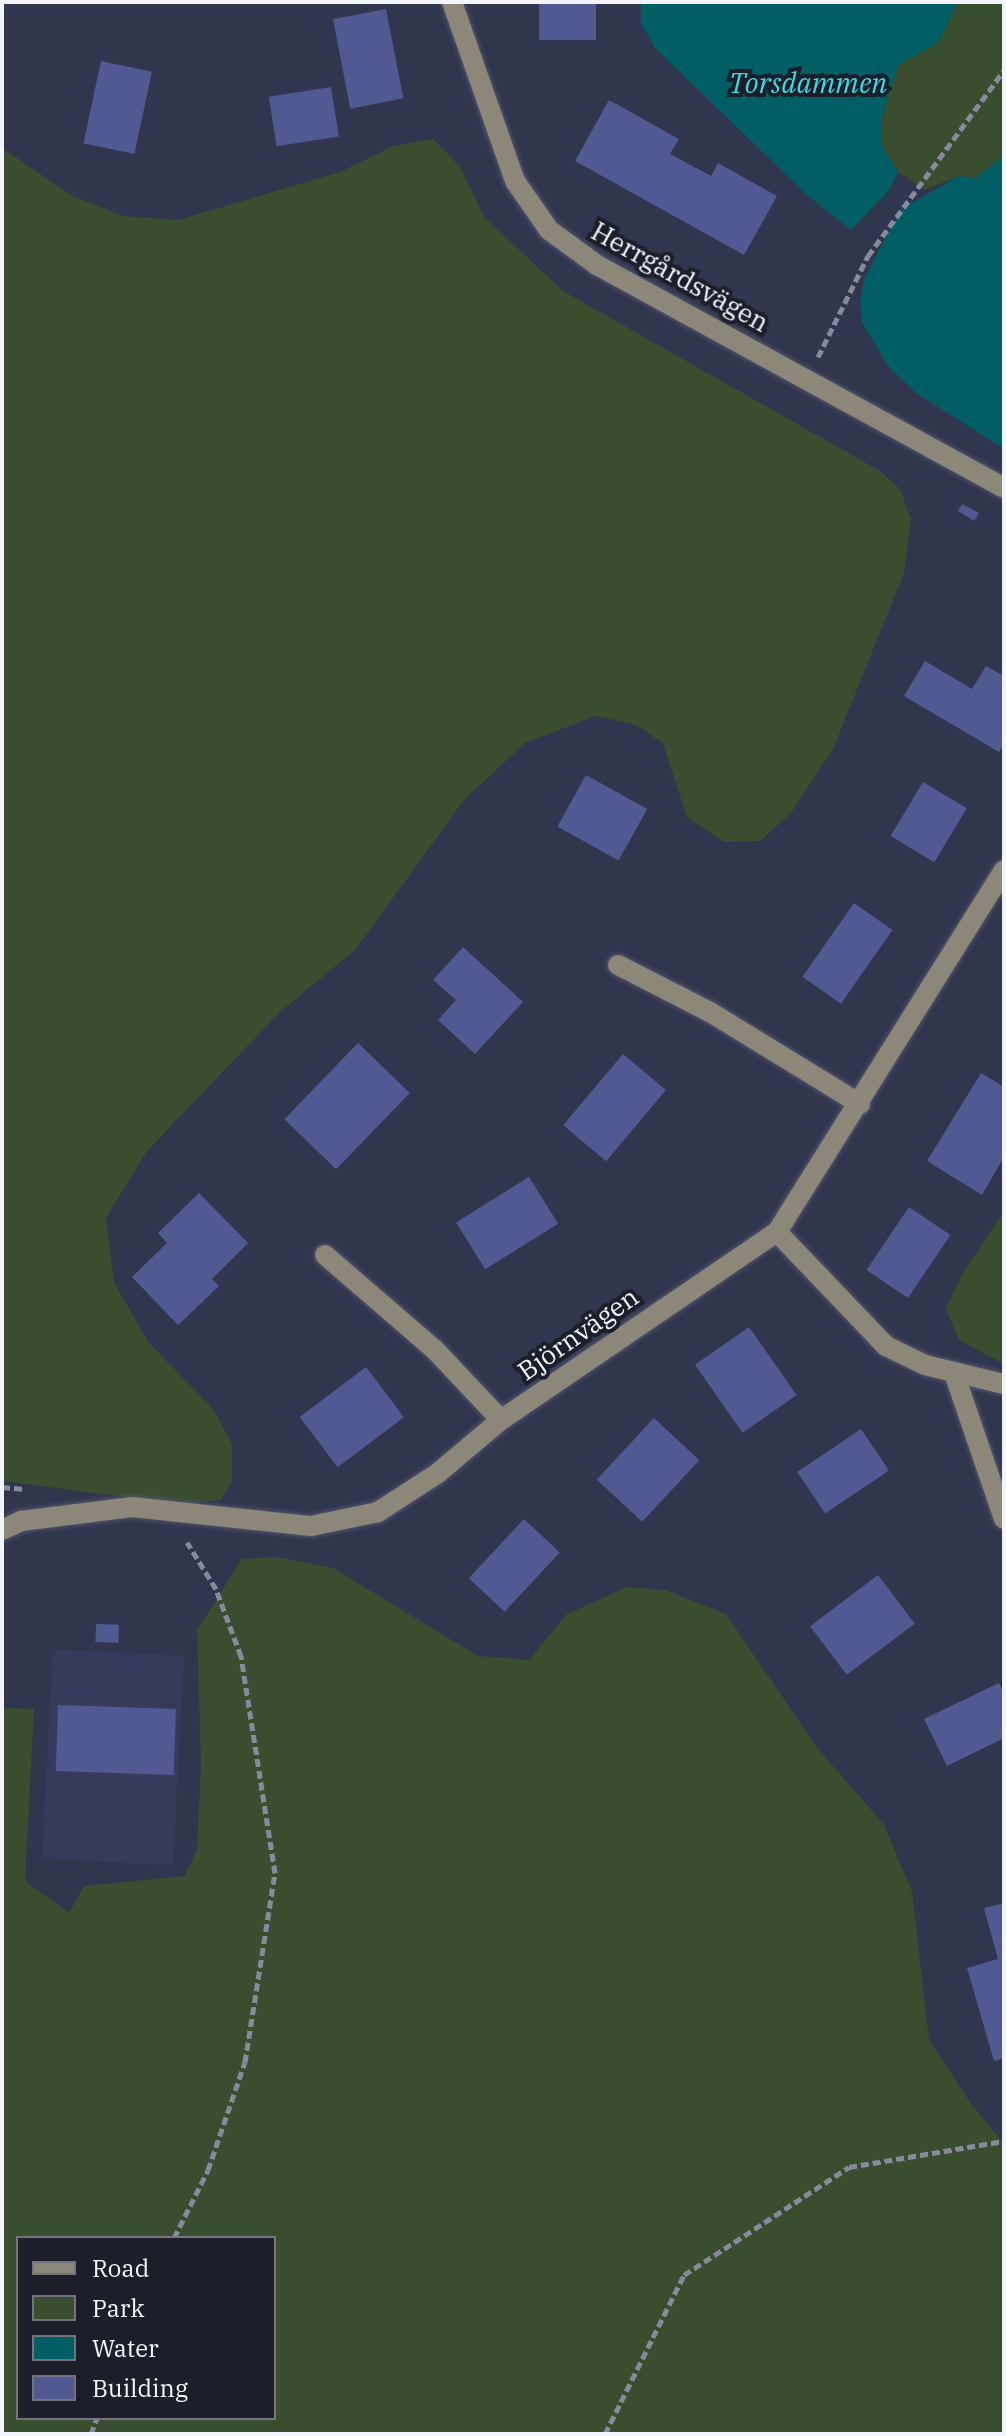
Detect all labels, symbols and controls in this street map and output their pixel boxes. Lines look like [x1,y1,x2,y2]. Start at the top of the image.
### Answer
water label: Torsdammen [729,66,887,100]
street label: Herrgårdsvägen [586,215,774,339]
street label: Björnvägen [512,1281,644,1387]
legend [16,2236,276,2420]
text: Road [92,2252,149,2284]
text: Park [92,2292,144,2324]
text: Water [92,2332,159,2364]
text: Building [92,2372,188,2404]

